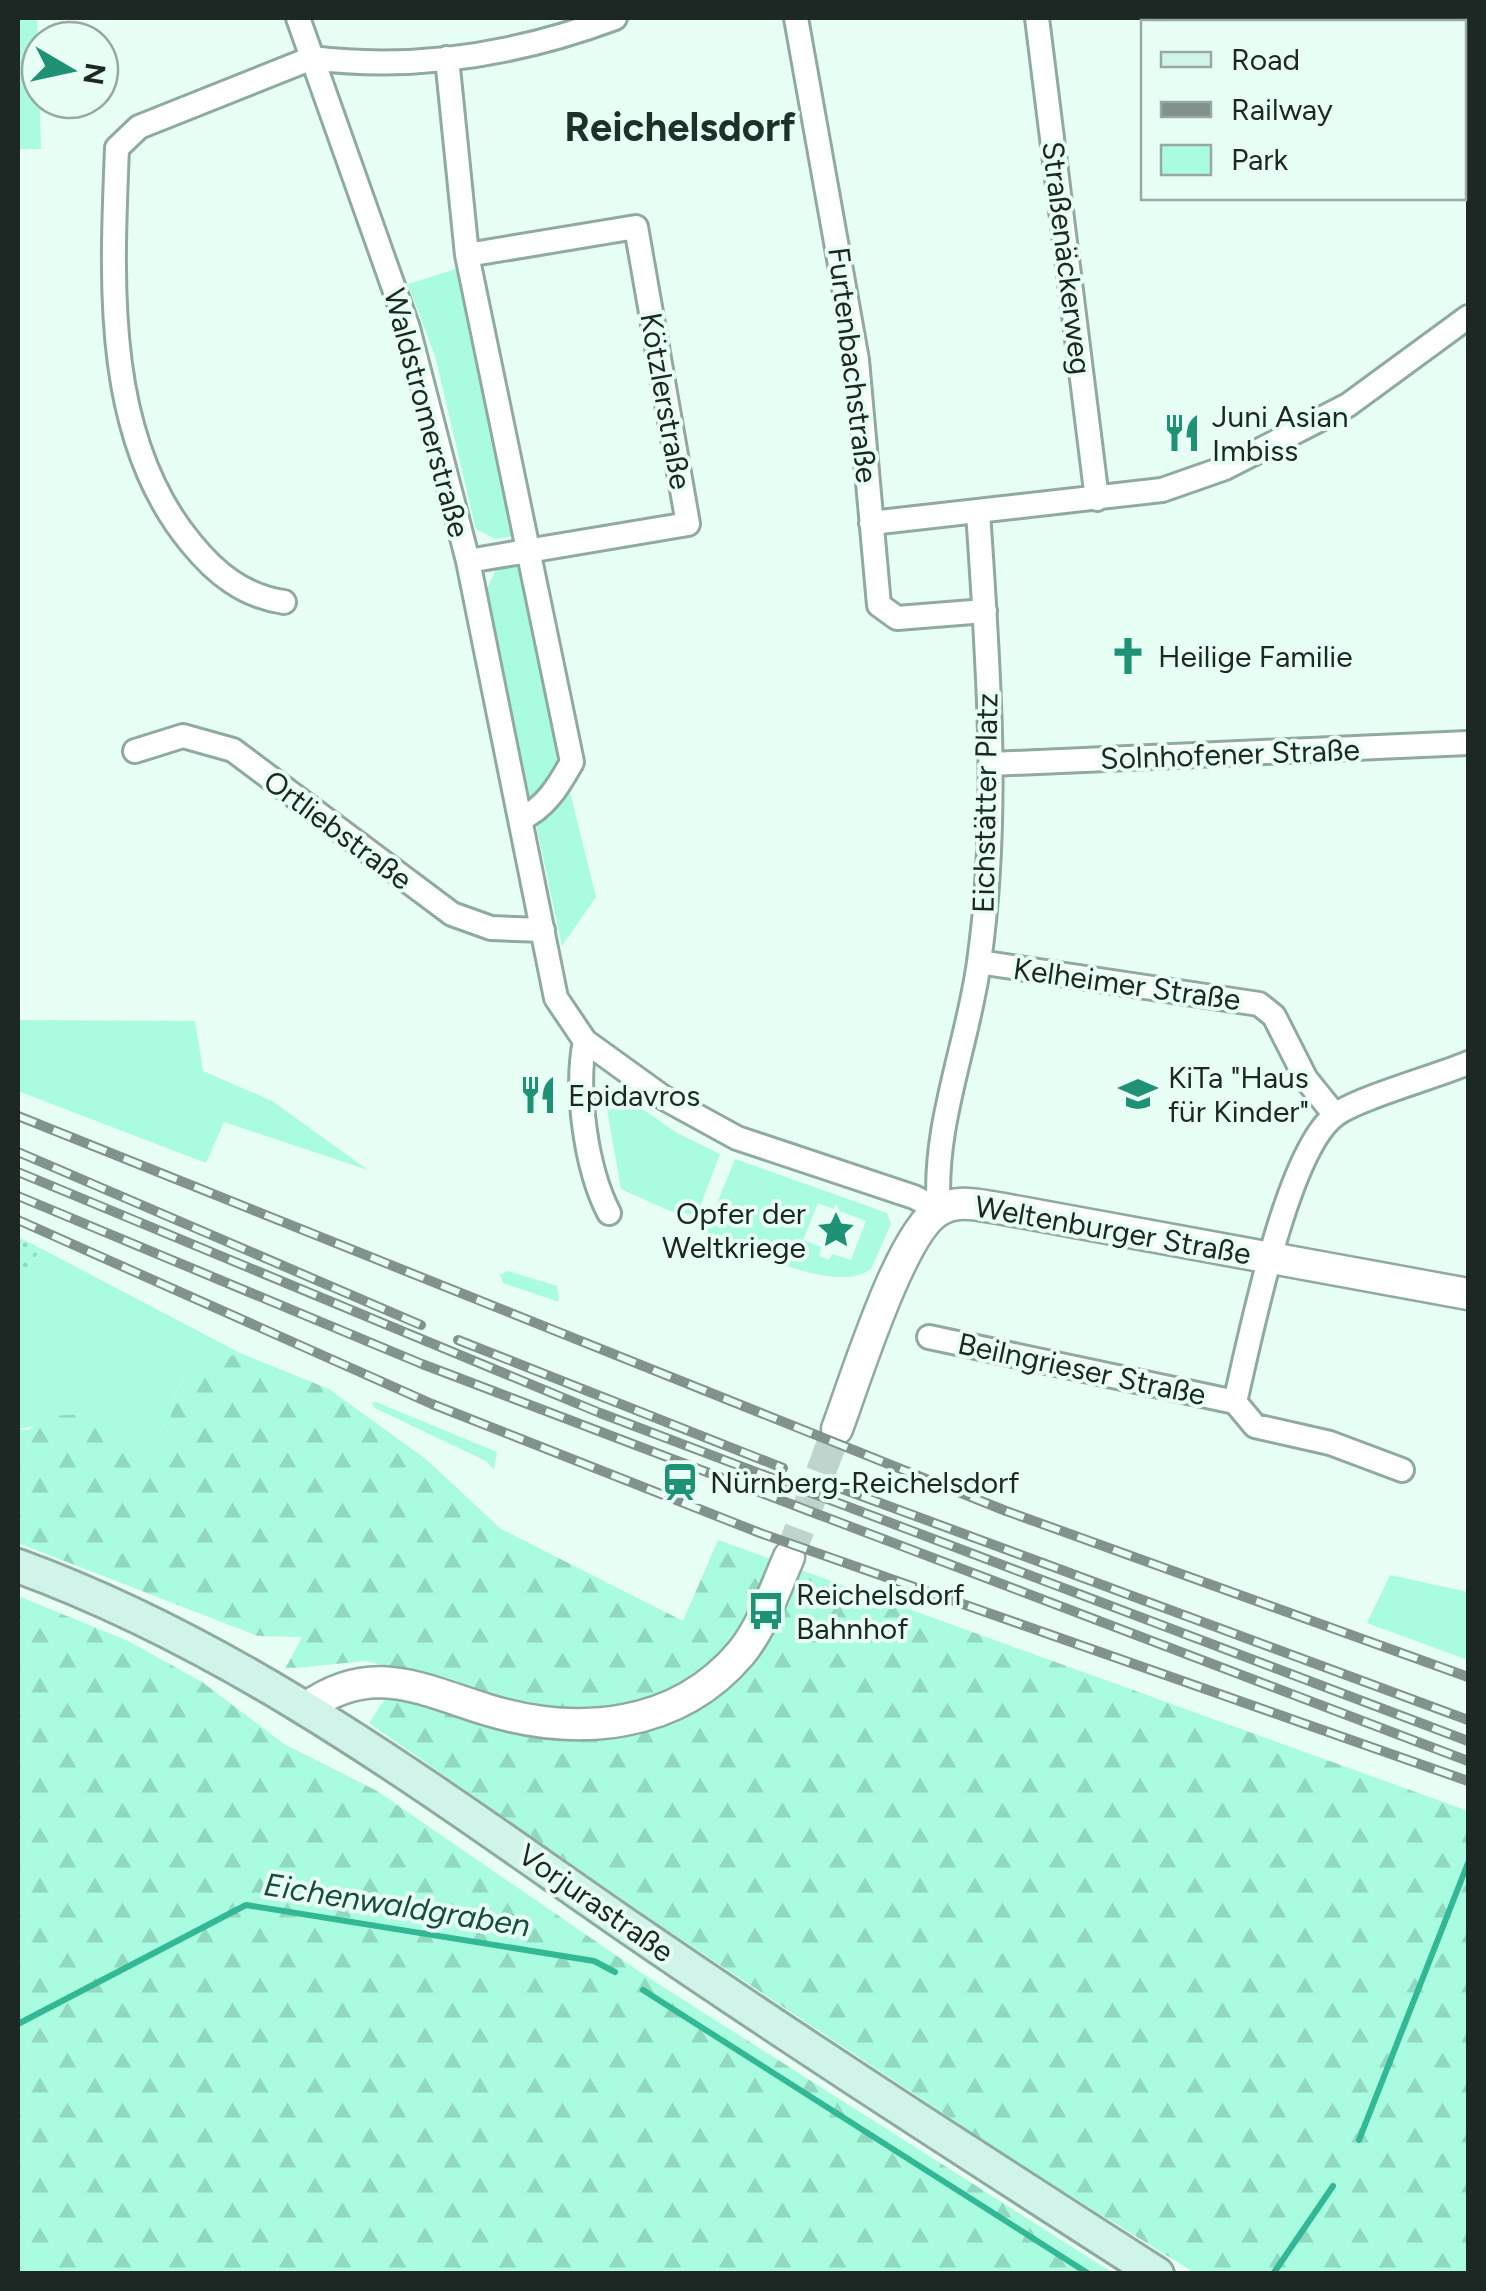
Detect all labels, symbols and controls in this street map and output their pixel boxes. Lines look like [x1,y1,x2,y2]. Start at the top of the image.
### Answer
north arrow [20,20,120,120]
legend [1141,20,1466,200]
text: Road [1231,41,1300,78]
text: N [76,61,113,87]
text: Railway [1231,91,1333,128]
district label: Reichelsdorf [564,103,796,151]
street label: Straßenäckerweg [1034,139,1100,377]
text: Park [1231,141,1289,178]
street label: Furtenbachstraße [820,245,886,485]
street label: Waldstromerstraße [376,285,478,541]
street label: Kötzlerstraße [632,310,700,492]
place label: Juni Asian Imbiss [1212,398,1349,469]
restaurant icon: Juni Asian Imbiss [1161,412,1203,454]
church icon: Heilige Familie [1107,635,1149,677]
place label: Heilige Familie [1158,638,1353,675]
street label: Eichstätter Platz [965,693,1005,913]
street label: Solnhofener Straße [1100,731,1360,777]
street label: Ortliebstraße [256,762,420,898]
street label: Kelheimer Straße [1011,950,1243,1018]
place label: KiTa "Haus für Kinder" [1168,1059,1309,1130]
school or university icon: KiTa "Haus für Kinder" [1117,1073,1159,1115]
restaurant icon: Epidavros [517,1074,559,1116]
place label: Epidavros [568,1077,700,1114]
street label: Weltenburger Straße [972,1188,1254,1272]
place label: Opfer der Weltkriege [662,1195,806,1266]
place icon: Opfer der Weltkriege [815,1209,857,1251]
street label: Beilngrieser Straße [955,1325,1209,1413]
station icon: Nürnberg-Reichelsdorf [659,1461,701,1503]
place label: Nürnberg-Reichelsdorf [710,1464,1019,1501]
place label: Reichelsdorf Bahnhof [796,1576,964,1647]
bus stop icon: Reichelsdorf Bahnhof [745,1590,787,1632]
street label: Vorjurastraße [511,1836,681,1970]
water label: Eichenwaldgraben [261,1865,533,1945]

